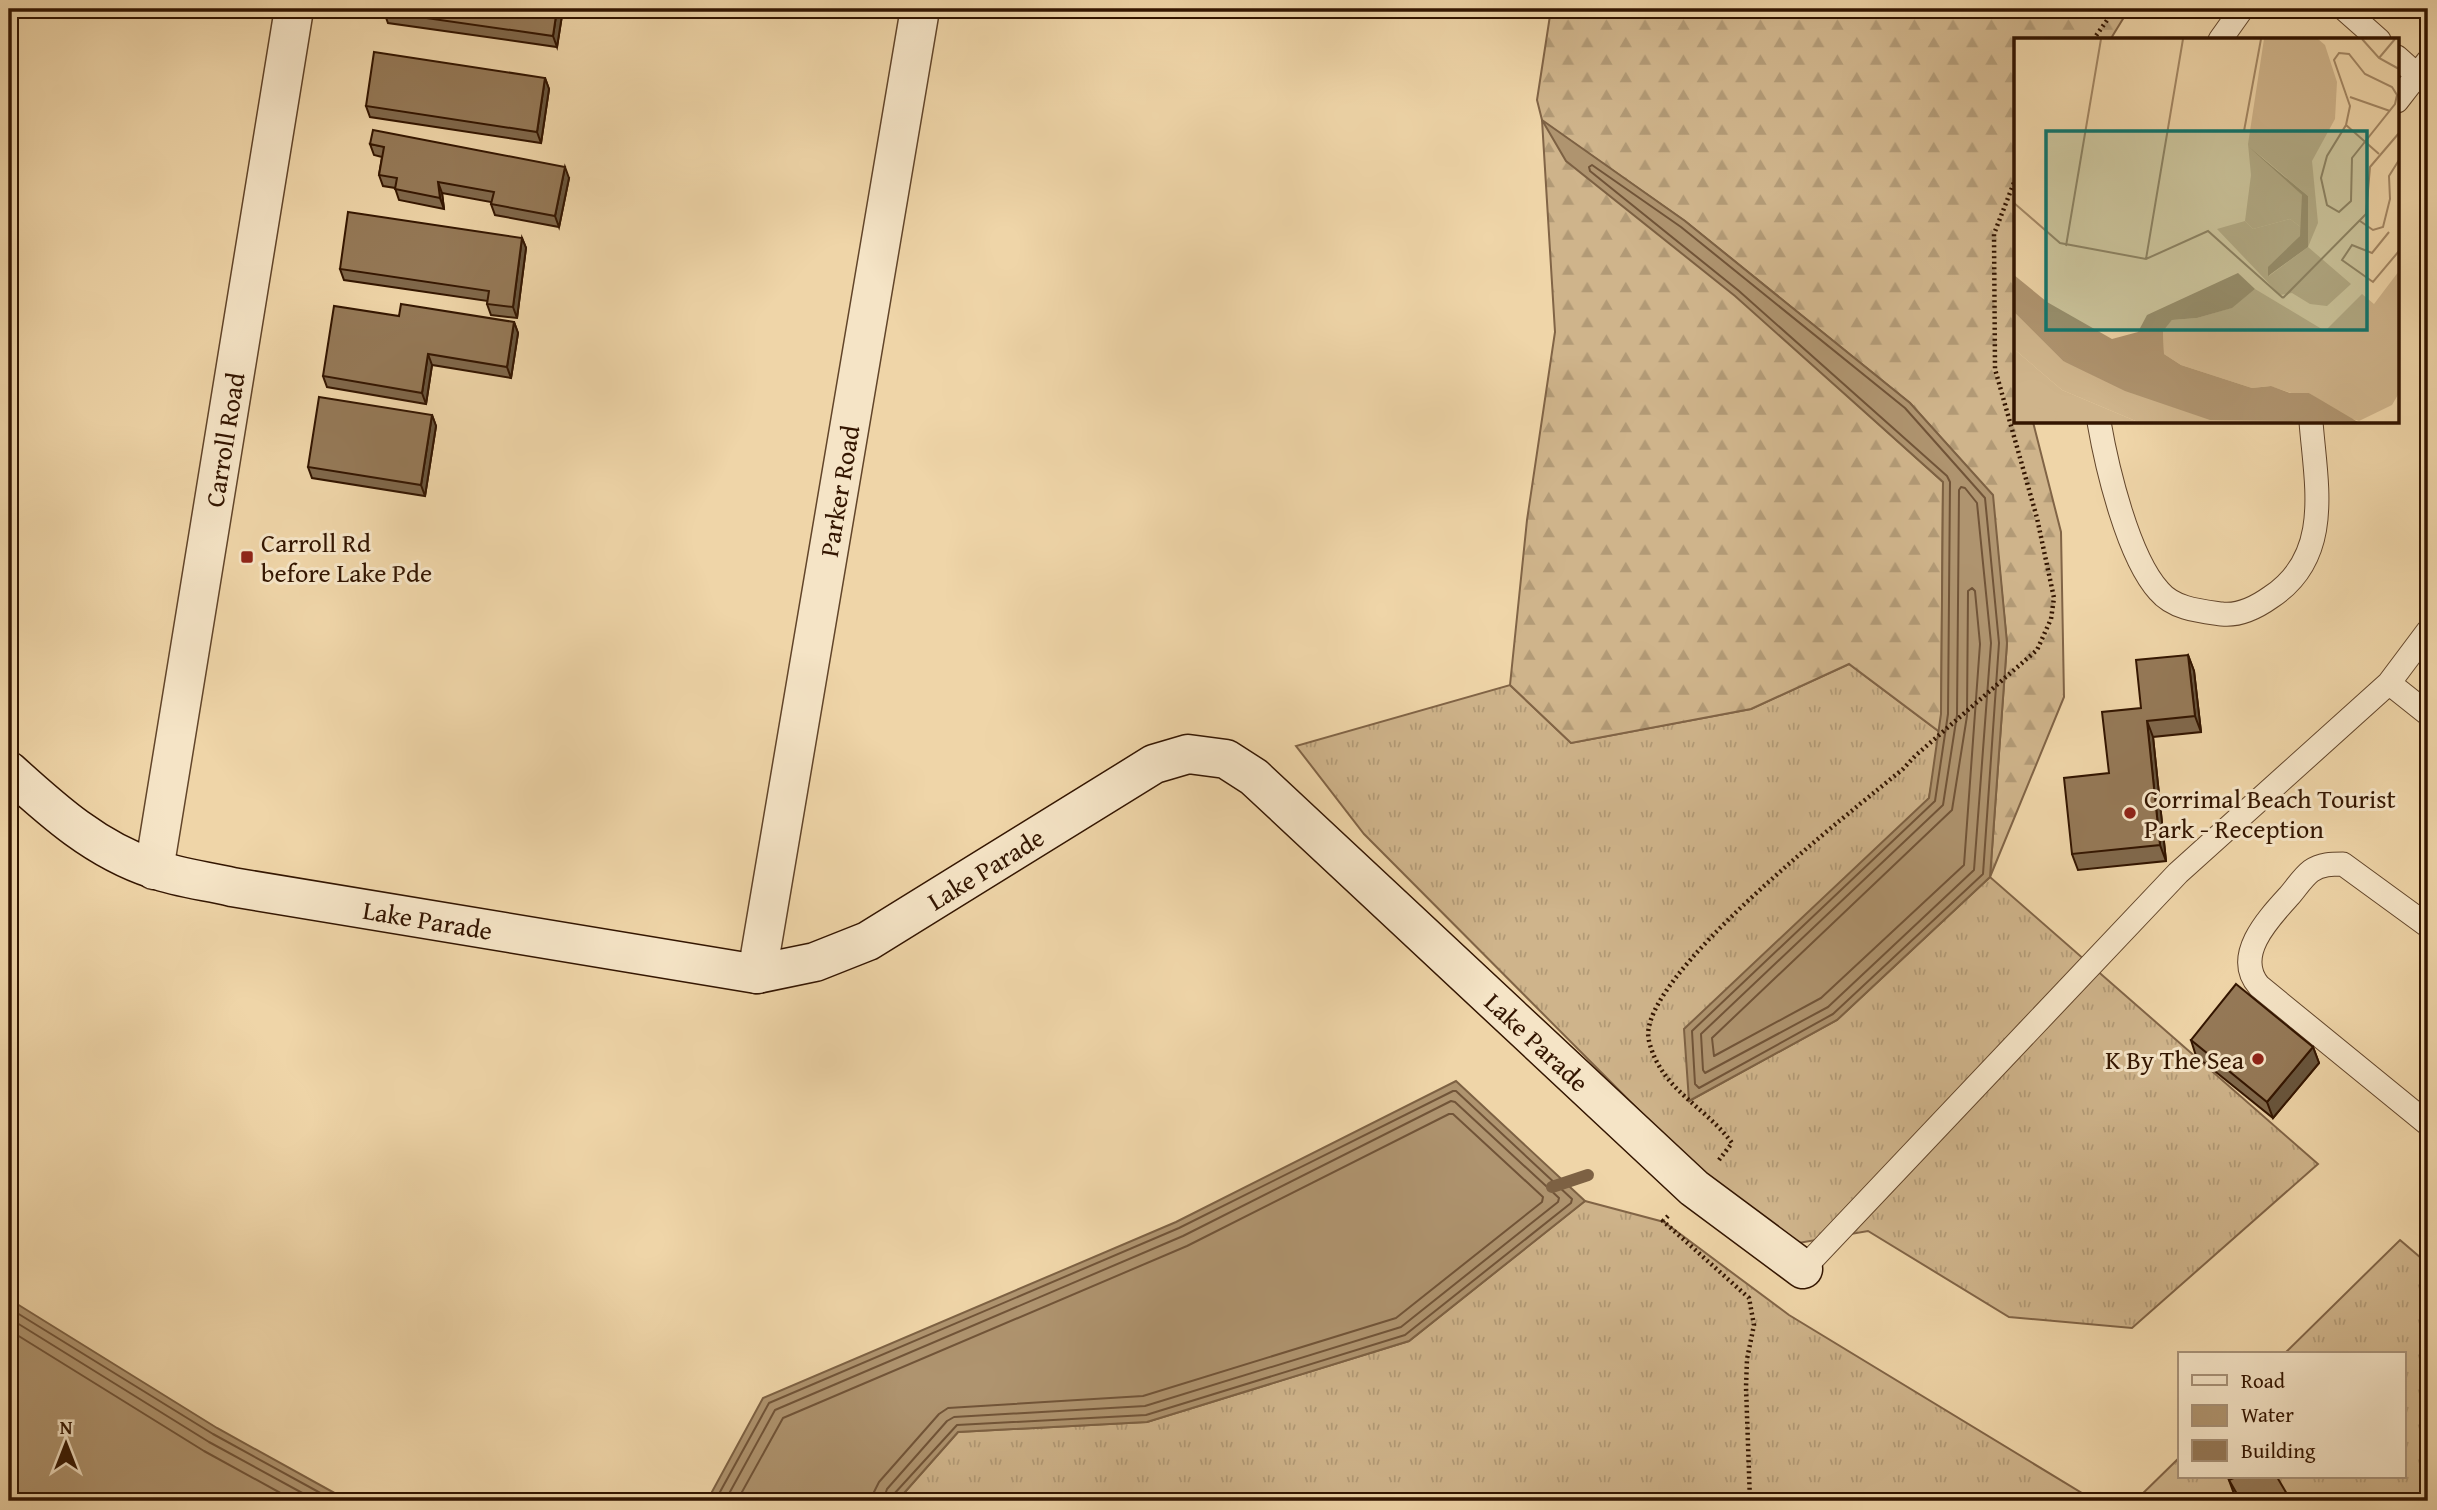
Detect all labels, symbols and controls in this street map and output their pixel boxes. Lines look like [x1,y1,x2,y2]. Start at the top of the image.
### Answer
inset map [2014,38,2398,424]
street label: Carroll Road [194,370,254,510]
street label: Parker Road [808,422,869,560]
place label: Carroll Rd before Lake Pde [261,523,432,592]
marker: Carroll Rd before Lake Pde [239,549,255,565]
place label: Corrimal Beach Tourist Park - Reception [2144,779,2396,848]
marker: Corrimal Beach Tourist Park - Reception [2122,805,2138,821]
street label: Lake Parade [920,817,1051,919]
street label: Lake Parade [360,890,495,949]
street label: Lake Parade [1476,983,1598,1101]
place label: K By The Sea [2105,1040,2245,1079]
marker: K By The Sea [2250,1051,2266,1067]
legend [2178,1352,2406,1478]
text: Road [2241,1365,2286,1396]
text: Water [2241,1399,2294,1430]
north arrow [32,1408,102,1478]
text: N [60,1413,73,1441]
text: Building [2241,1435,2316,1466]

